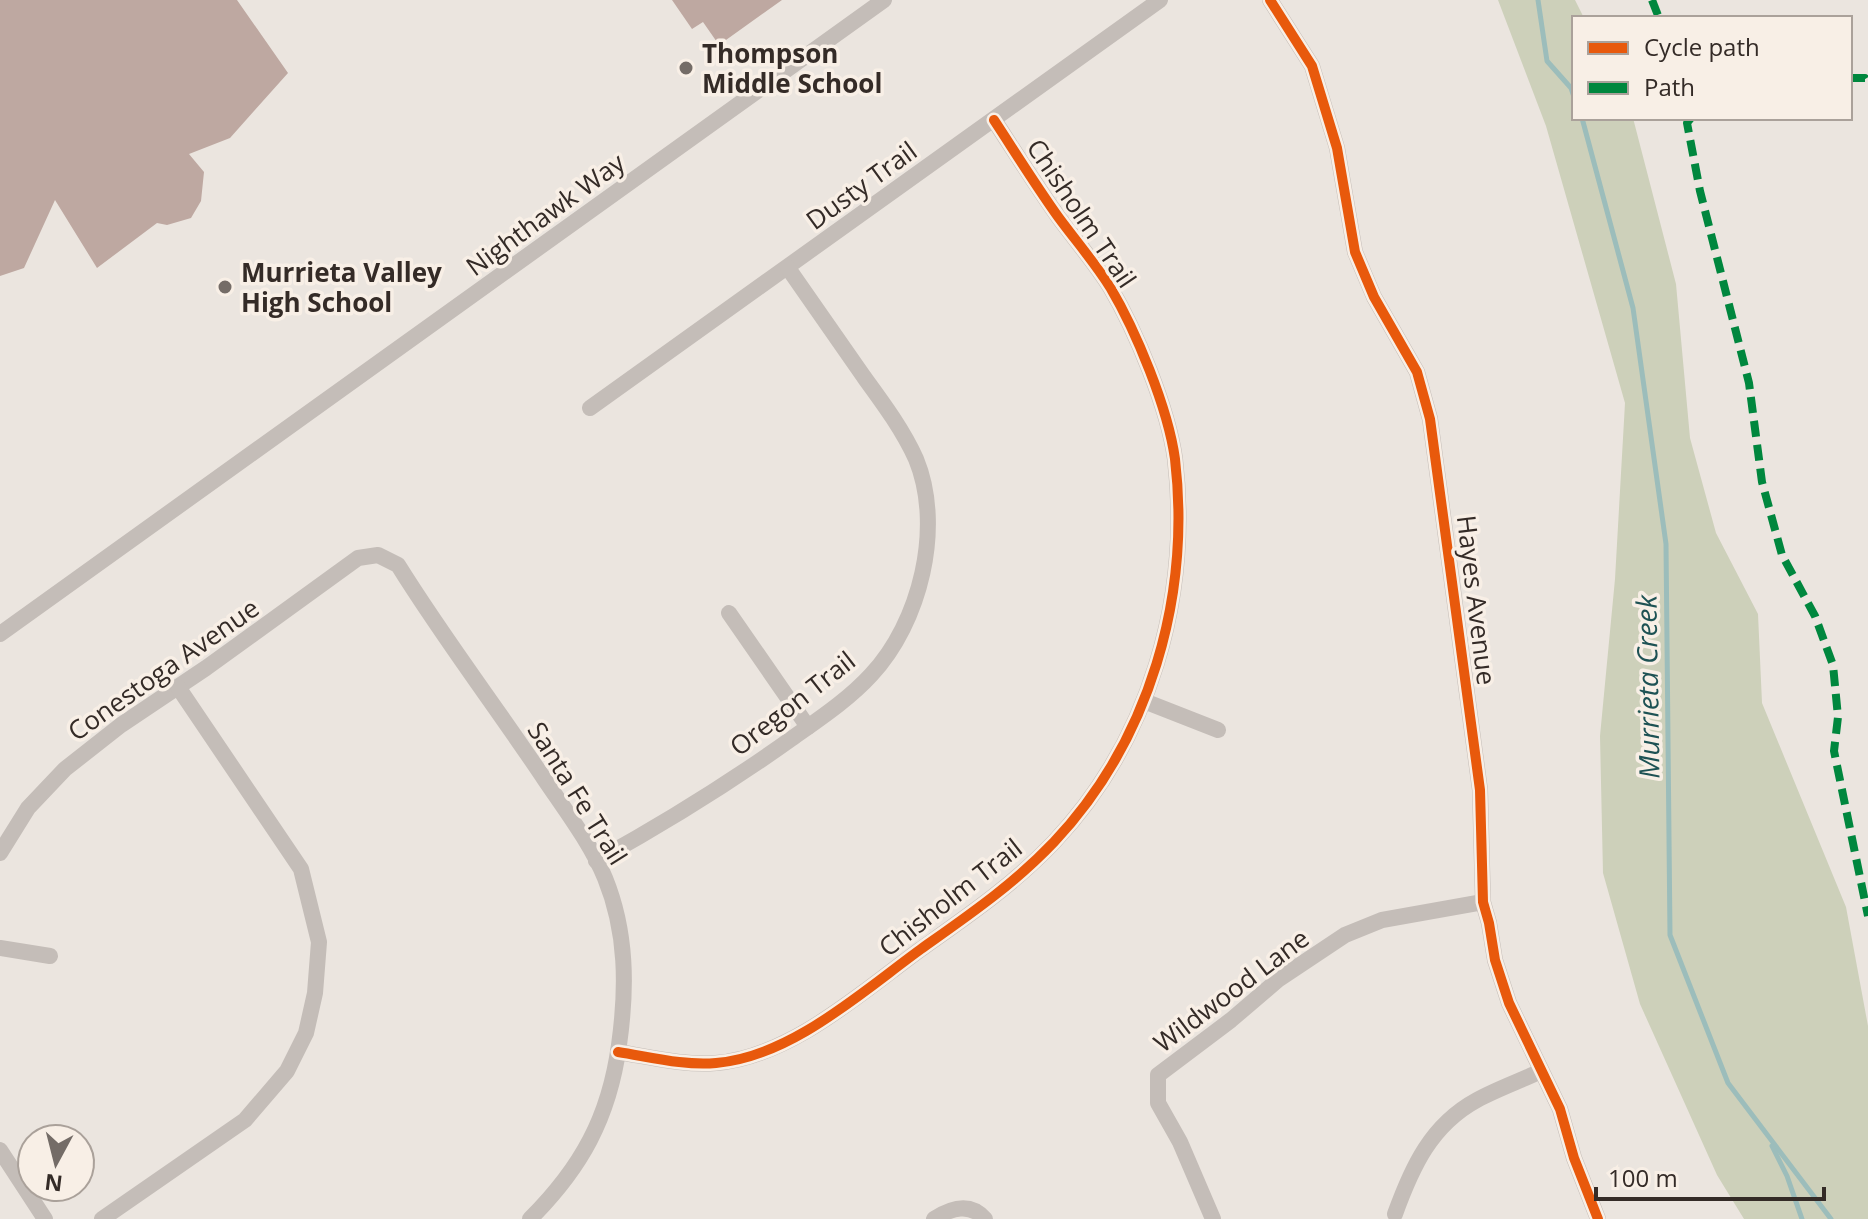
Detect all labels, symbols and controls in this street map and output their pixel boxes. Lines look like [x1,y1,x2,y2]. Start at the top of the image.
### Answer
legend [1572,16,1852,120]
text: Cycle path [1644,30,1760,63]
place label: Thompson Middle School [702,35,882,101]
marker: Thompson Middle School [677,59,695,77]
text: Path [1644,70,1695,103]
street label: Chisholm Trail [1019,131,1145,295]
street label: Dusty Trail [798,133,924,237]
street label: Nighthawk Way [458,144,632,284]
place label: Murrieta Valley High School [241,254,442,320]
marker: Murrieta Valley High School [216,278,234,296]
street label: Hayes Avenue [1449,513,1505,687]
street label: Conestoga Avenue [60,590,266,748]
water label: Murrieta Creek [1626,593,1668,779]
street label: Oregon Trail [722,643,862,763]
street label: Santa Fe Trail [520,715,636,871]
street label: Chisholm Trail [871,830,1029,964]
street label: Wildwood Lane [1146,920,1316,1060]
north arrow [16,1123,96,1203]
scale bar [1596,1151,1824,1201]
text: 100 m [1608,1161,1678,1194]
text: N [43,1168,64,1200]

